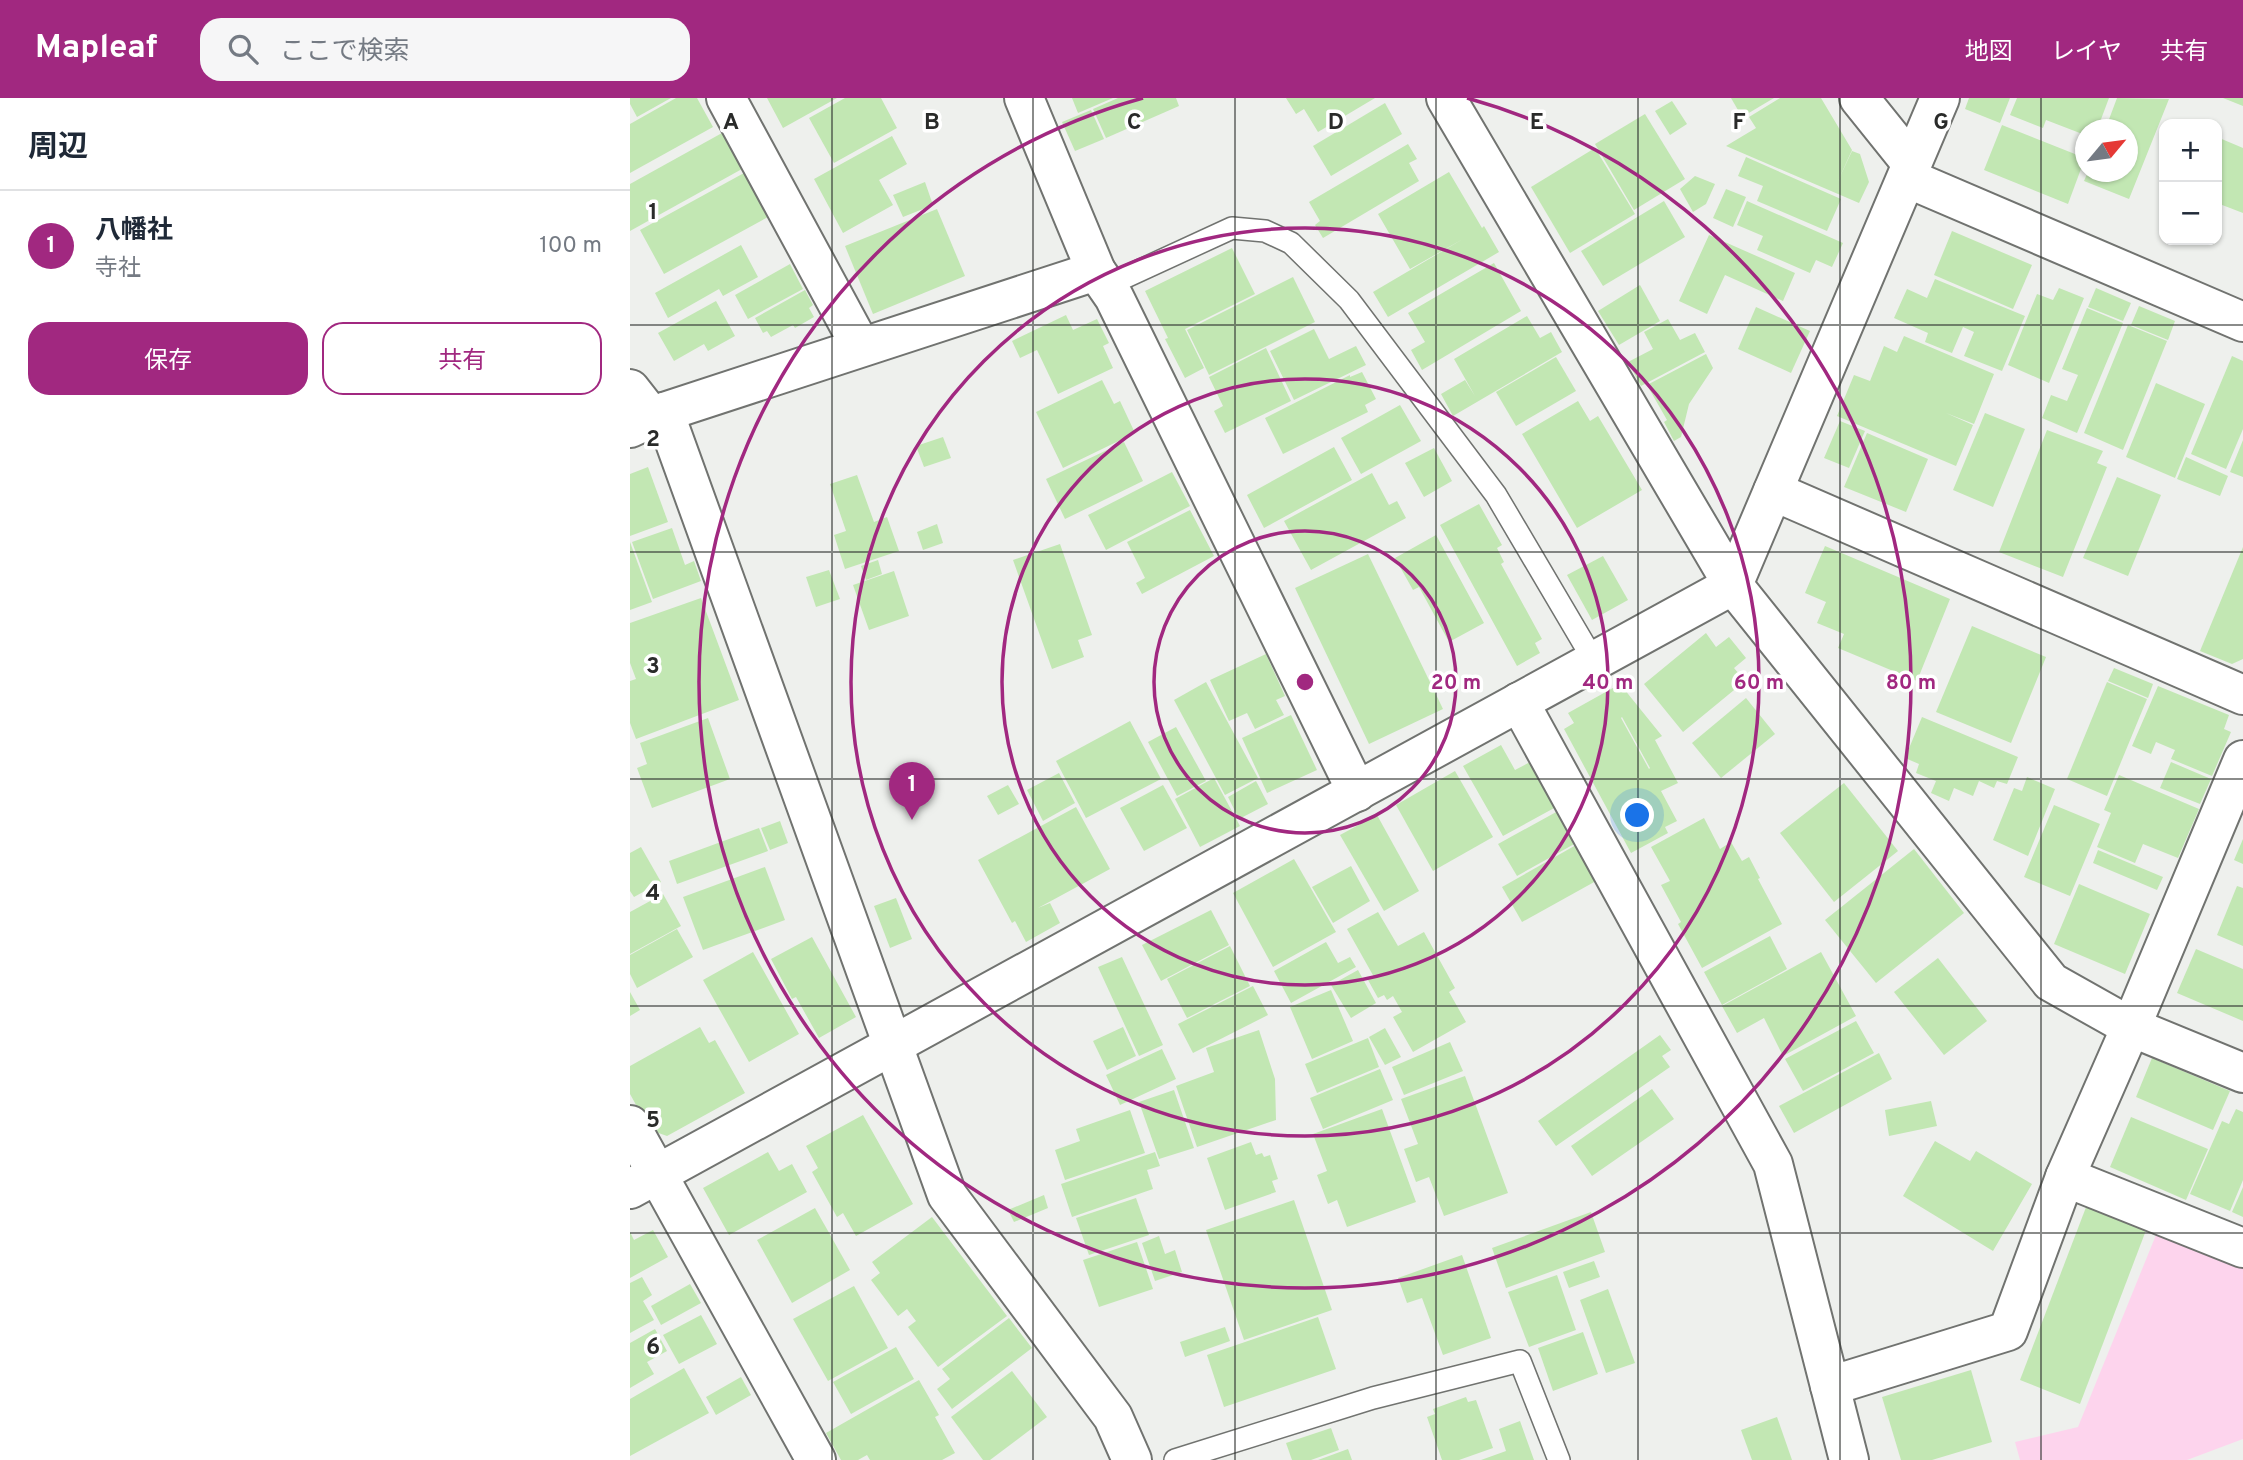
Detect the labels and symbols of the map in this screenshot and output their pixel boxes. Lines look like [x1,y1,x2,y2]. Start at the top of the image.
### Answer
text: A [723,109,739,138]
text: B [924,109,940,138]
text: C [1127,109,1141,138]
text: D [1328,109,1344,138]
text: E [1530,109,1544,138]
text: F [1732,109,1746,138]
text: G [1933,109,1949,138]
north arrow [2075,119,2138,182]
text: 1 [648,199,658,228]
text: 2 [646,426,660,455]
text: 3 [646,653,660,682]
centre of rings [1293,670,1317,694]
text: 20 m [1431,670,1481,697]
text: 40 m [1583,670,1633,697]
text: 60 m [1734,670,1784,697]
text: 80 m [1886,670,1936,697]
pin: 1 [889,762,935,820]
your location [1620,798,1654,832]
text: 4 [646,880,660,909]
text: 5 [646,1107,660,1136]
text: 6 [646,1334,660,1363]

